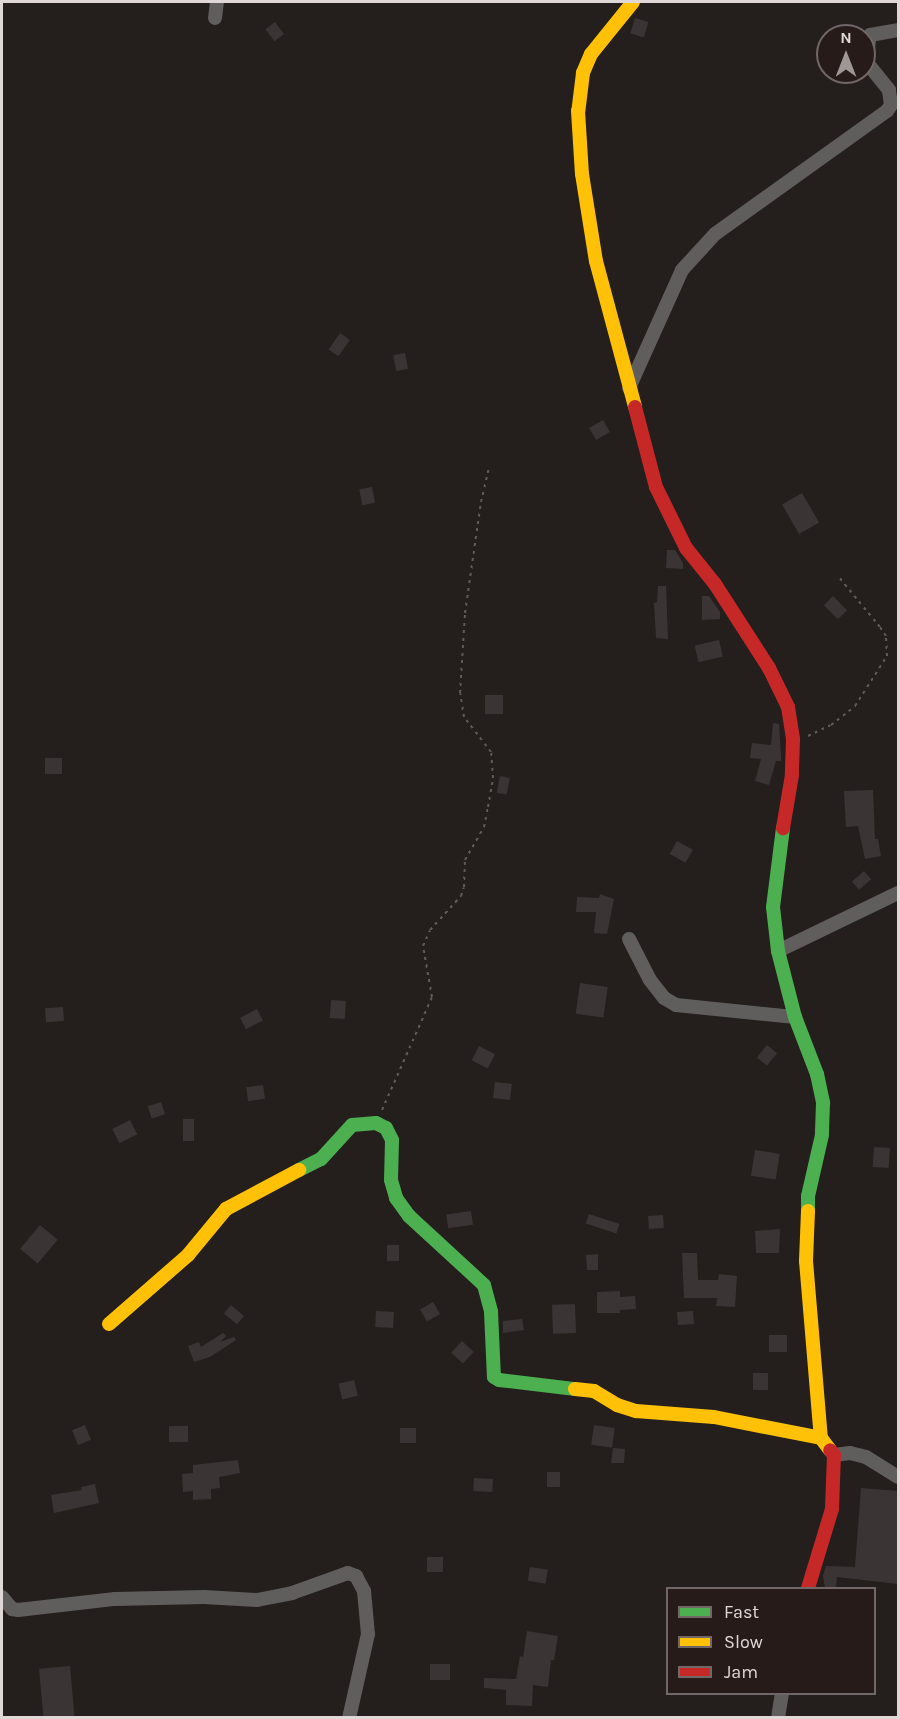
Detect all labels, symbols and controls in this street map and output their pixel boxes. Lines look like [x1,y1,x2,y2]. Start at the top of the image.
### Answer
north arrow [816,24,876,84]
text: N [840,28,852,47]
legend [666,1587,876,1695]
text: Fast [724,1601,759,1623]
text: Slow [724,1631,763,1653]
text: Jam [724,1661,758,1683]

